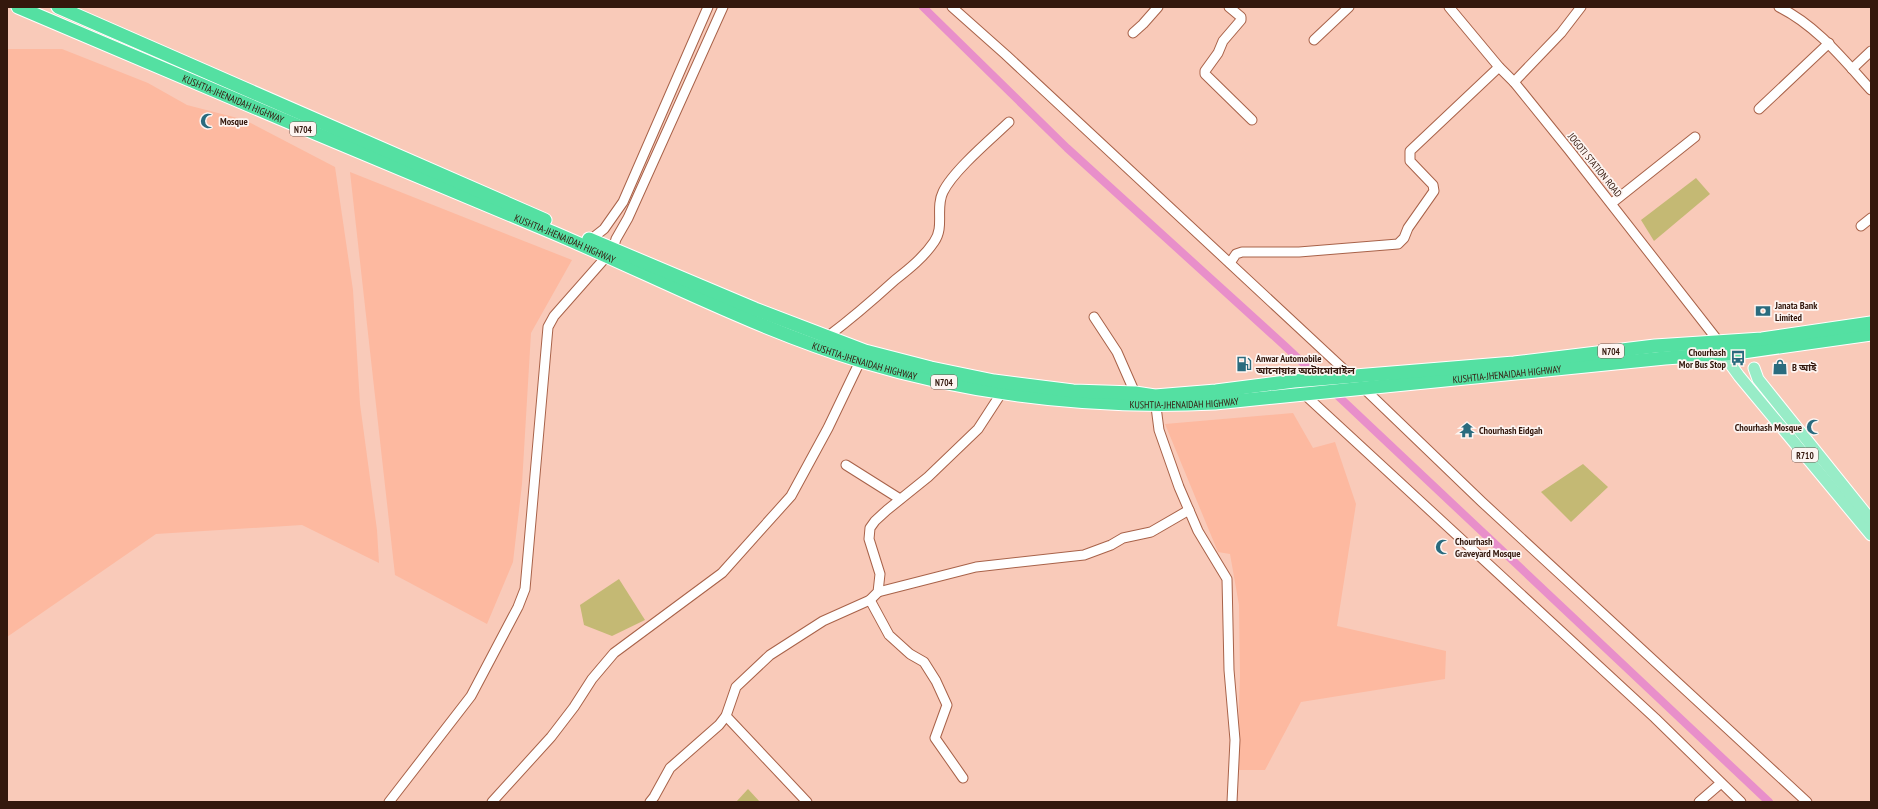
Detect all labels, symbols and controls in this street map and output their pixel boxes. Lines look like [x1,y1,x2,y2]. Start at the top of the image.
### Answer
street label: KUSHTIA-JHENAIDAH HIGHWAY [181,71,286,126]
mosque icon: Mosque [199,112,217,130]
place label: Mosque [220,115,248,128]
road number: N704 [290,122,316,136]
street label: JOGOTI STATION ROAD [1565,130,1625,200]
street label: KUSHTIA-JHENAIDAH HIGHWAY [513,211,618,266]
place label: Janata Bank Limited [1774,299,1818,324]
bank icon: Janata Bank Limited [1754,302,1772,320]
street label: KUSHTIA-JHENAIDAH HIGHWAY [810,339,919,383]
road number: N704 [1598,344,1624,358]
place label: Chourhash Mor Bus Stop [1679,346,1727,371]
bus stop icon: Chourhash Mor Bus Stop [1729,349,1747,367]
place label: Anwar Automobile আনোয়ার অটোমোবাইল [1255,352,1355,377]
fuel station icon: Anwar Automobile আনোয়ার অটোমোবাইল [1235,355,1253,373]
shop icon: B আই [1771,358,1789,376]
place label: B আই [1792,361,1817,374]
street label: KUSHTIA-JHENAIDAH HIGHWAY [1452,362,1562,386]
road number: N704 [931,375,957,389]
street label: KUSHTIA-JHENAIDAH HIGHWAY [1130,394,1240,411]
mosque icon: Chourhash Mosque [1805,418,1823,436]
temple icon: Chourhash Eidgah [1458,421,1476,439]
place label: Chourhash Mosque [1735,421,1802,434]
place label: Chourhash Eidgah [1479,424,1543,437]
road number: R710 [1792,448,1818,462]
place label: Chourhash Graveyard Mosque [1455,535,1521,560]
mosque icon: Chourhash Graveyard Mosque [1434,538,1452,556]

